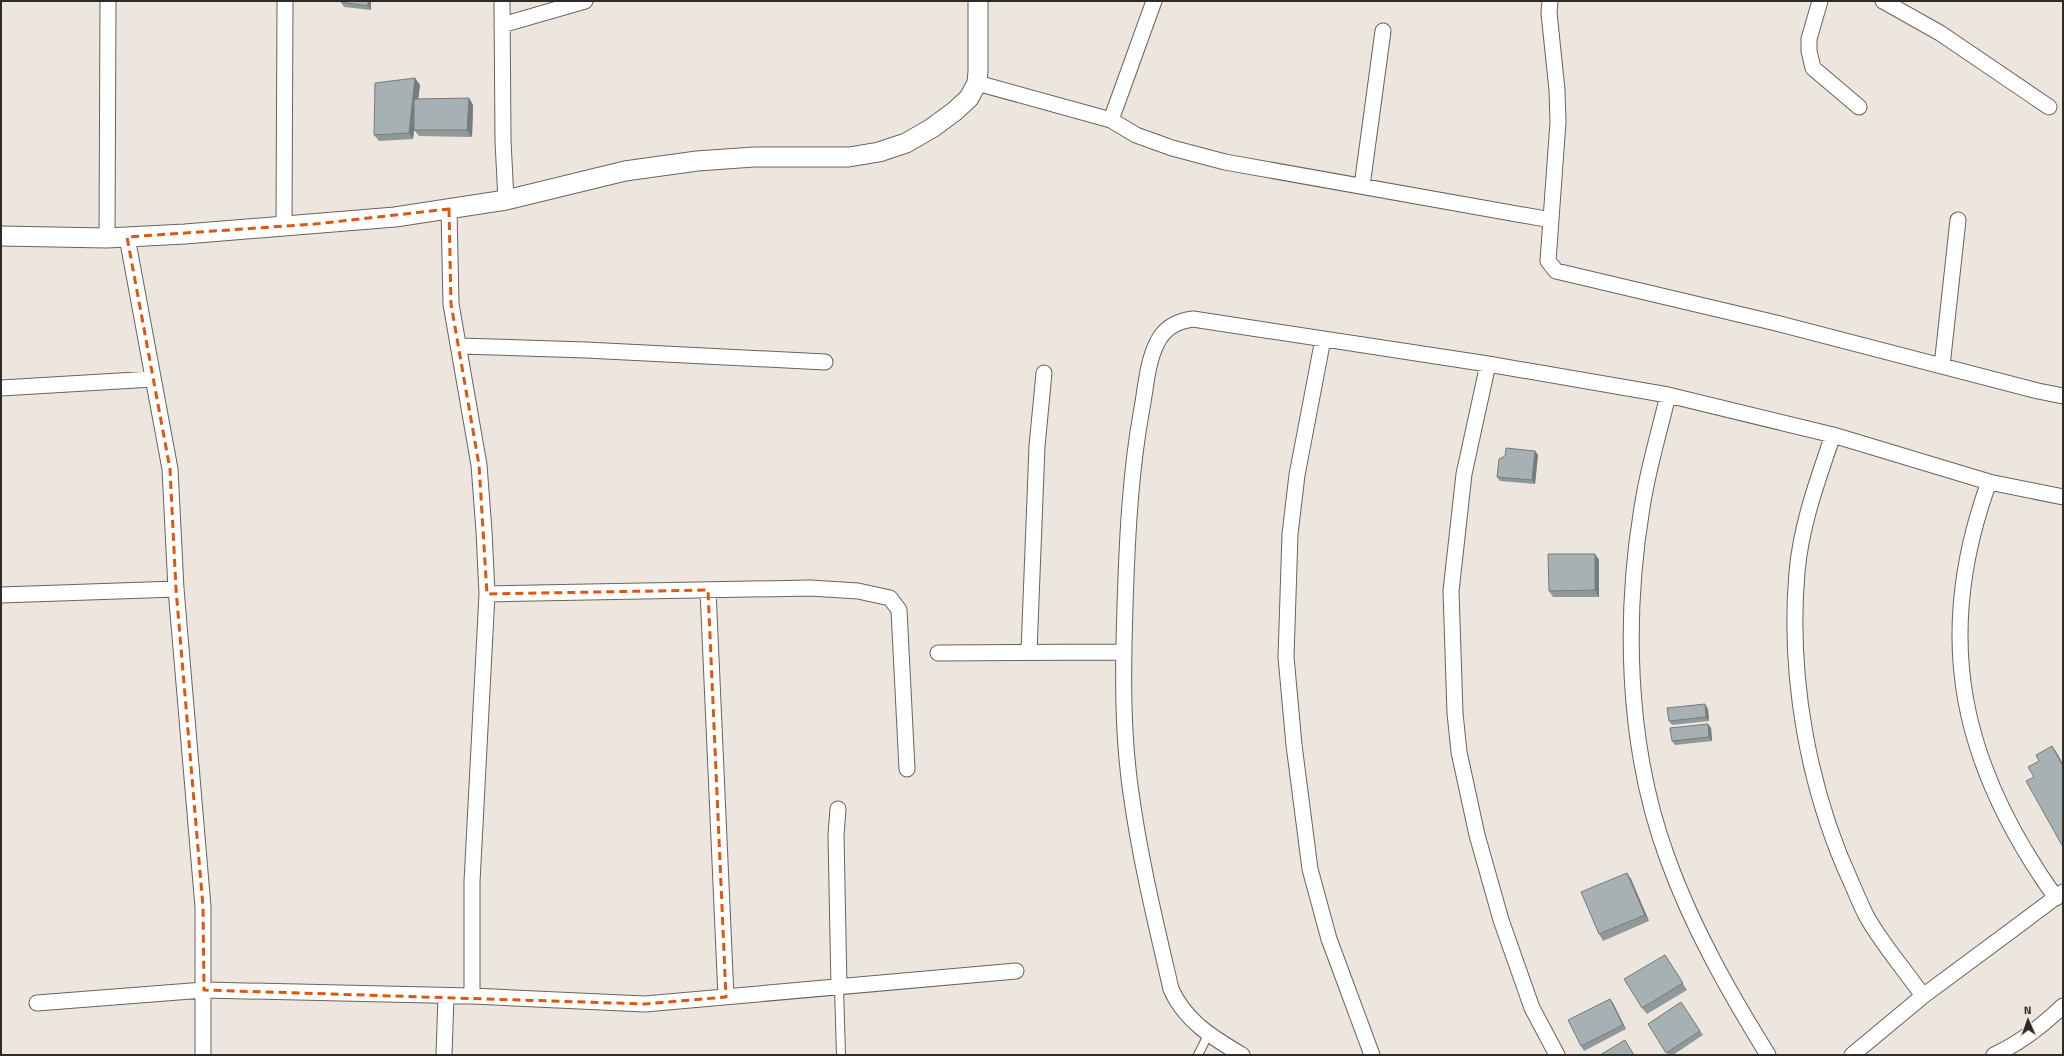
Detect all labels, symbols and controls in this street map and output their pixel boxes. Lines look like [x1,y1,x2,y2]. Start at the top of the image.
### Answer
north arrow [2008,1000,2048,1040]
text: N [2024,1002,2032,1018]

